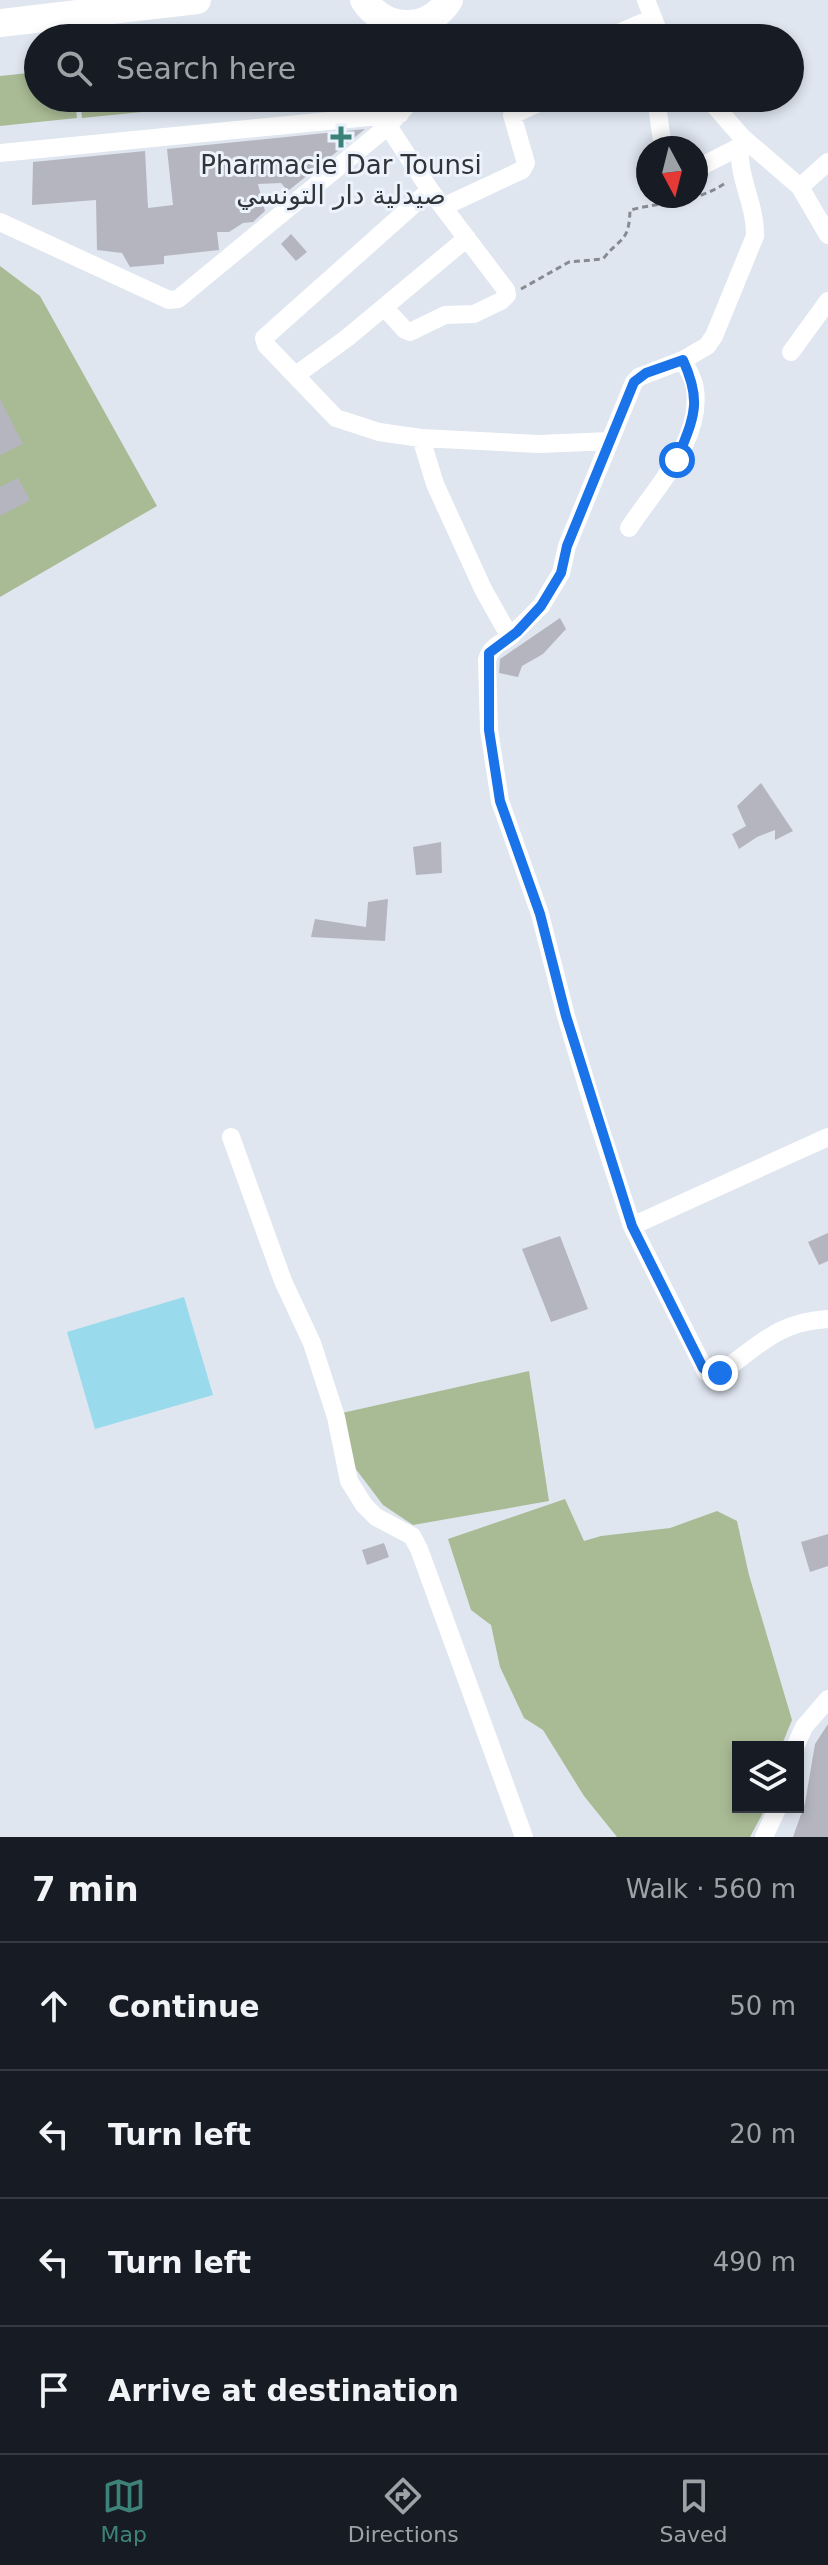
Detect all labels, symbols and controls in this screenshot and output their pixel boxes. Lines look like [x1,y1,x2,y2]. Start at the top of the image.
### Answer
search box [24,24,804,112]
icon: search [52,46,96,90]
text: Search here [116,51,296,86]
marker: Pharmacie Dar Tounsi صيدلية دار التونسي [332,128,350,146]
north arrow [636,136,708,208]
place label: Pharmacie Dar Tounsi صيدلية دار التونسي [200,150,482,211]
route start [659,442,695,478]
route end [702,1355,738,1391]
map controls [732,1741,804,1813]
button: layers [732,1741,804,1813]
text: 7 min [32,1869,139,1909]
text: Walk · 560 m [626,1874,796,1904]
icon: ahead [32,1984,76,2028]
text: Continue [108,1989,260,2024]
text: 50 m [729,1991,796,2021]
icon: left [32,2112,76,2156]
text: Turn left [108,2117,251,2152]
text: 20 m [729,2119,796,2149]
icon: left [32,2240,76,2284]
text: Turn left [108,2245,251,2280]
text: 490 m [713,2247,796,2277]
icon: arrive [32,2368,76,2412]
text: Arrive at destination [108,2373,459,2408]
tab: Map [100,2474,147,2547]
tab: Directions [348,2474,459,2547]
tab: Saved [660,2474,728,2547]

